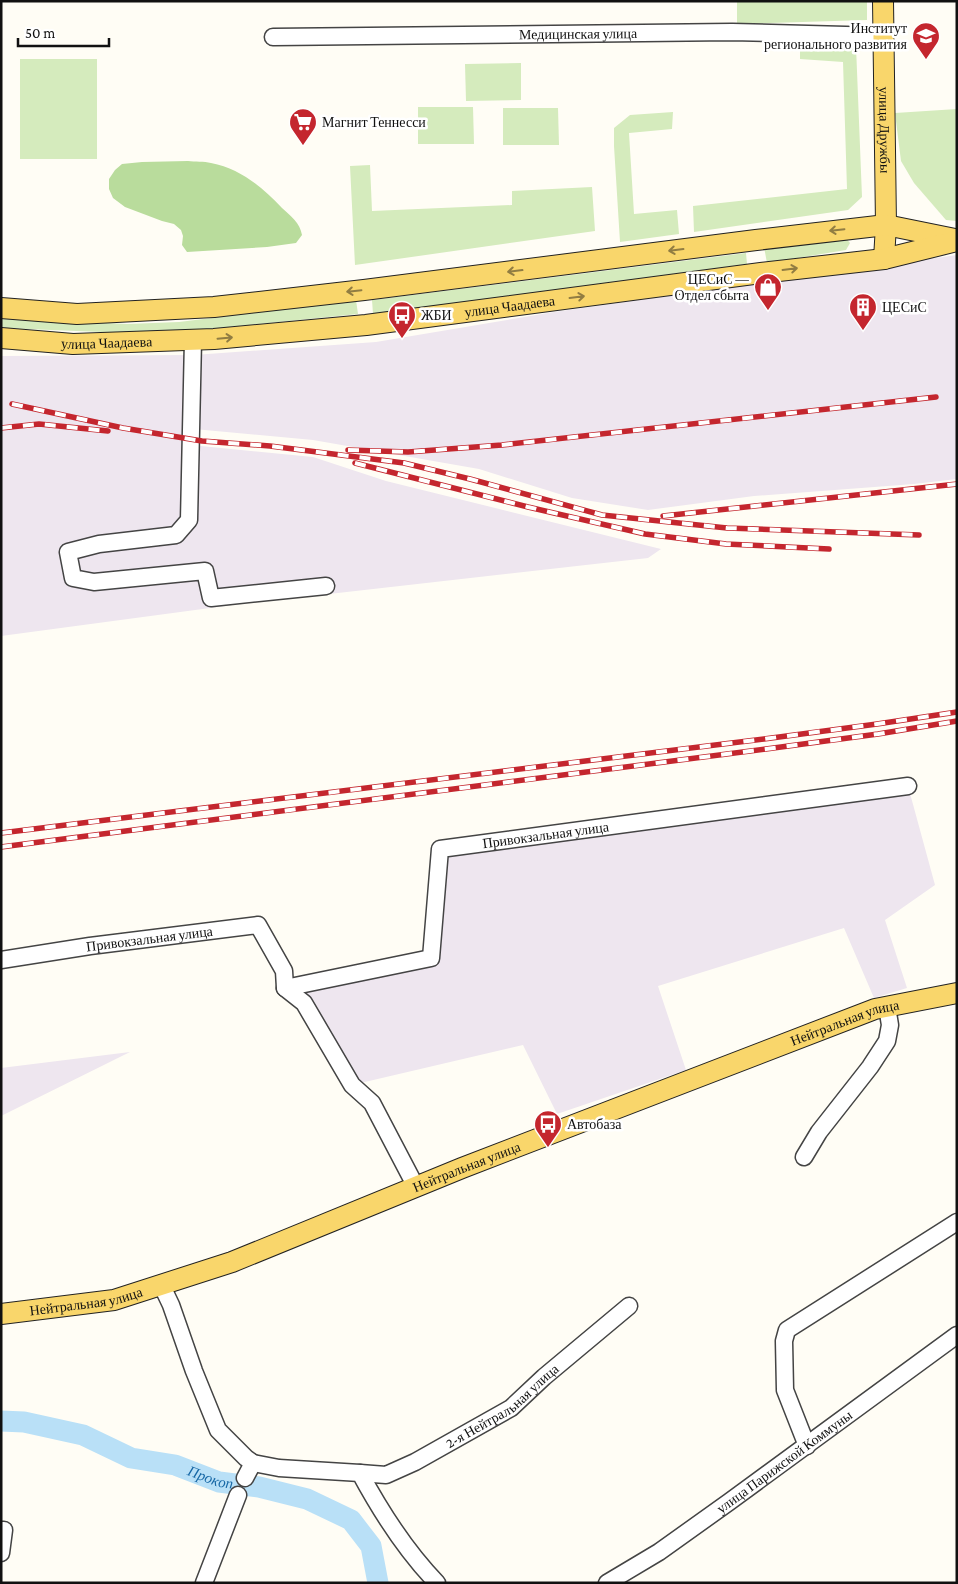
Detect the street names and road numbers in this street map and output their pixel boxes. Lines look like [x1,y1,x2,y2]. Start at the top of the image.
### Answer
street label: Медицинская улица [519,25,638,42]
street label: улица Дружбы [876,87,893,174]
street label: улица Чаадаева [464,292,557,320]
street label: улица Чаадаева [61,333,153,352]
street label: Привокзальная улица [481,818,611,851]
street label: Привокзальная улица [85,923,214,954]
street label: Нейтральная улица [788,996,901,1049]
street label: Нейтральная улица [410,1138,523,1195]
street label: Нейтральная улица [29,1283,145,1318]
street label: 2-я Нейтральная улица [443,1360,562,1451]
street label: улица Парижской Коммуны [713,1406,856,1516]

